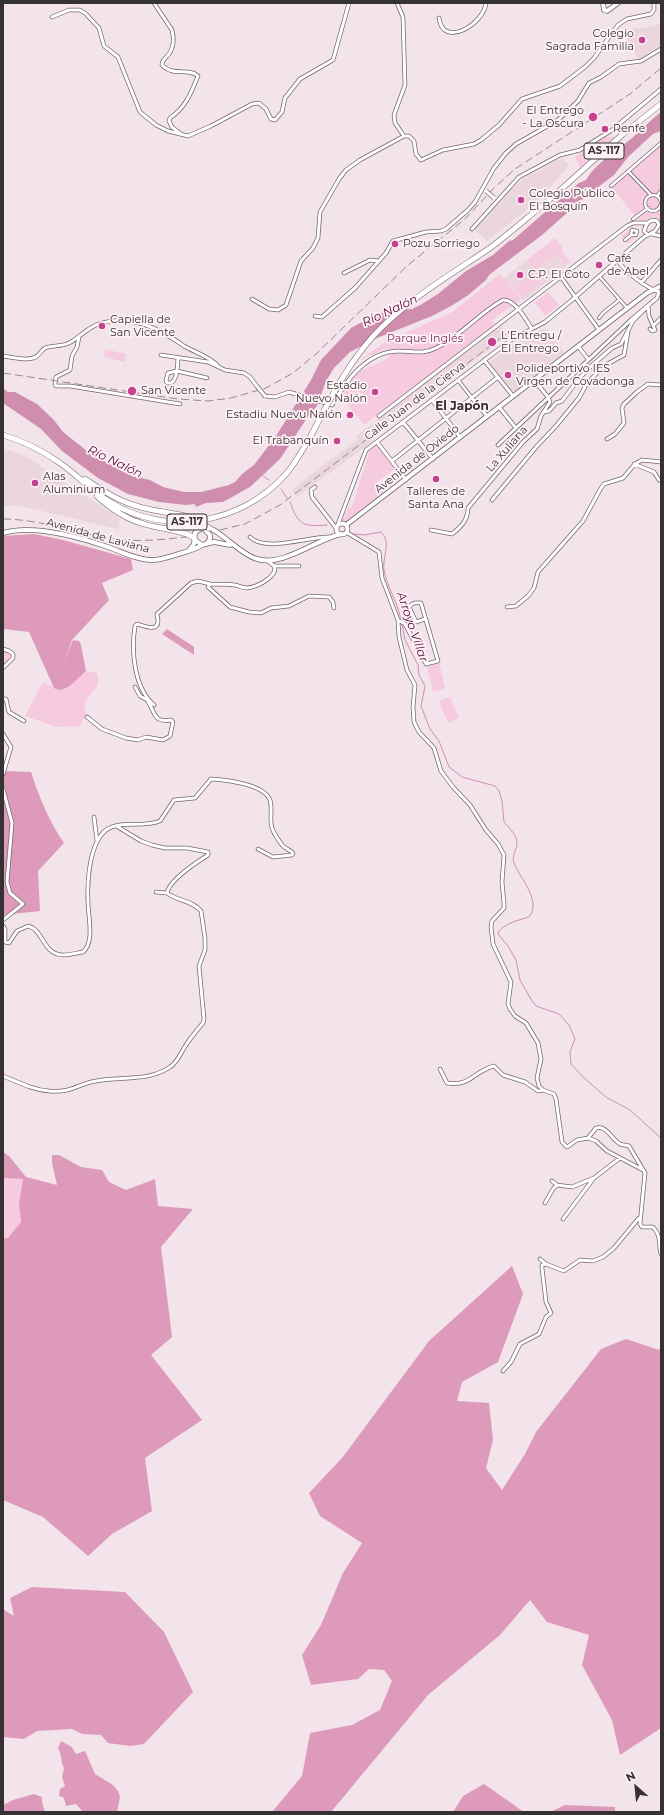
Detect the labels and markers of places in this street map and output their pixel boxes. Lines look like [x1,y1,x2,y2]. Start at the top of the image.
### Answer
place label: Colegio Sagrada Familia [546,27,634,53]
marker: Colegio Sagrada Familia [637,35,647,45]
place label: El Entrego - La Oscura [522,104,584,130]
marker: El Entrego - La Oscura [587,111,599,123]
place label: Renfe [613,122,645,136]
marker: Renfe [600,124,610,134]
place label: Colegio Público El Bosquín [529,187,615,213]
marker: Colegio Público El Bosquín [516,195,526,205]
place label: Pozu Sorriego [403,237,480,251]
marker: Pozu Sorriego [390,239,400,249]
place label: Café de Abel [607,252,649,278]
marker: Café de Abel [594,260,604,270]
place label: C.P. El Coto [528,268,590,282]
marker: C.P. El Coto [515,270,525,280]
place label: Capiella de San Vicente [110,313,175,339]
marker: Capiella de San Vicente [97,321,107,331]
place label: L'Entregu / El Entrego [501,329,561,355]
marker: L'Entregu / El Entrego [486,336,498,348]
place label: Polideportivo IES Virgen de Covadonga [516,362,635,388]
marker: Polideportivo IES Virgen de Covadonga [503,370,513,380]
place label: Estadio Nuevo Nalón [296,379,367,405]
place label: San Vicente [141,384,206,398]
marker: San Vicente [126,385,138,397]
marker: Estadio Nuevo Nalón [370,387,380,397]
place label: Estadiu Nuevu Nalón [226,408,342,422]
marker: Estadiu Nuevu Nalón [345,410,355,420]
place label: El Trabanquín [253,434,329,448]
marker: El Trabanquín [332,436,342,446]
place label: Alas Aluminium [43,470,105,496]
marker: Talleres de Santa Ana [431,474,441,484]
marker: Alas Aluminium [30,478,40,488]
place label: Talleres de Santa Ana [407,485,465,511]

